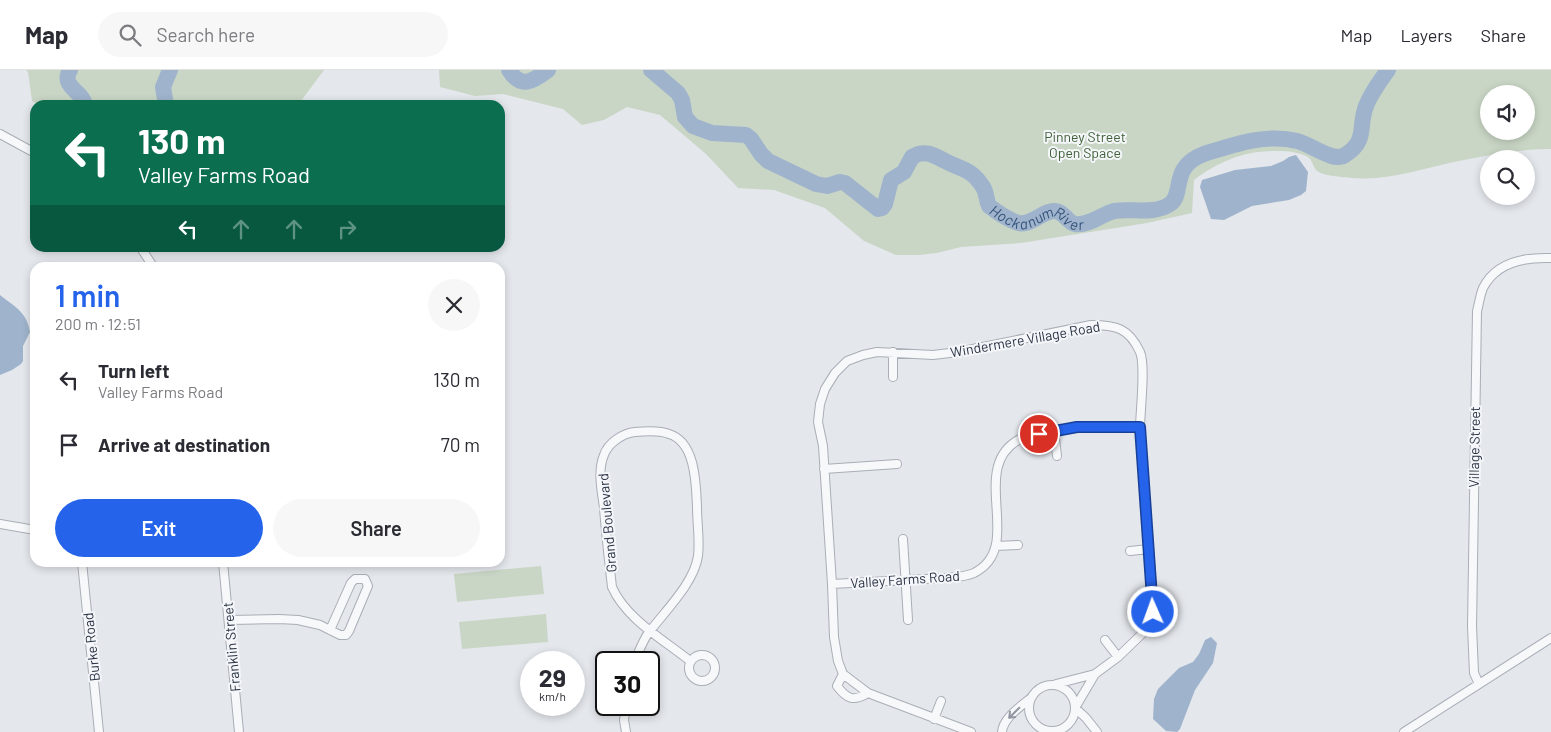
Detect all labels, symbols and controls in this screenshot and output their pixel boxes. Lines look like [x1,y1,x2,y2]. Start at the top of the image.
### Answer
search box [98,12,448,57]
text: Map [25,20,68,49]
icon: search [116,21,144,49]
text: Search here [156,23,255,46]
text: Map [1340,24,1372,46]
text: Layers [1400,24,1453,46]
text: Share [1481,24,1526,46]
map controls [1480,85,1535,205]
button: sound [1480,85,1535,140]
text: 130 m [138,119,225,161]
icon: left [55,120,120,185]
park label: Pinney Street Open Space [1044,128,1126,161]
button: search [1480,150,1535,205]
text: Valley Farms Road [138,161,310,187]
water label: Hockanum River [986,201,1085,234]
icon: left [174,215,202,243]
icon: ahead [227,215,255,243]
icon: ahead [280,215,308,243]
icon: right [333,215,361,243]
text: 1 min [55,277,120,313]
button: close [428,279,480,331]
text: 200 m · 12:51 [55,314,141,333]
street label: Windermere Village Road [949,317,1101,361]
text: Turn left [98,359,169,382]
icon: left [55,366,83,394]
text: 130 m [433,368,480,391]
text: Valley Farms Road [98,382,223,401]
street label: Village Street [1465,406,1483,488]
pin [1018,413,1060,455]
icon: arrive [1025,420,1053,448]
icon: arrive [55,431,83,459]
text: Arrive at destination [98,433,270,456]
text: 70 m [441,433,480,456]
street label: Grand Boulevard [594,473,620,573]
button: Exit [55,499,263,557]
button: Share [273,499,480,557]
street label: Valley Farms Road [850,567,960,591]
position arrow [1126,585,1178,637]
street label: Franklin Street [219,601,243,693]
street label: Burke Road [79,612,103,682]
speed limit sign: 30 [595,651,660,716]
text: 29 [539,662,566,692]
text: km/h [539,689,566,703]
one-way arrow [1008,707,1020,719]

